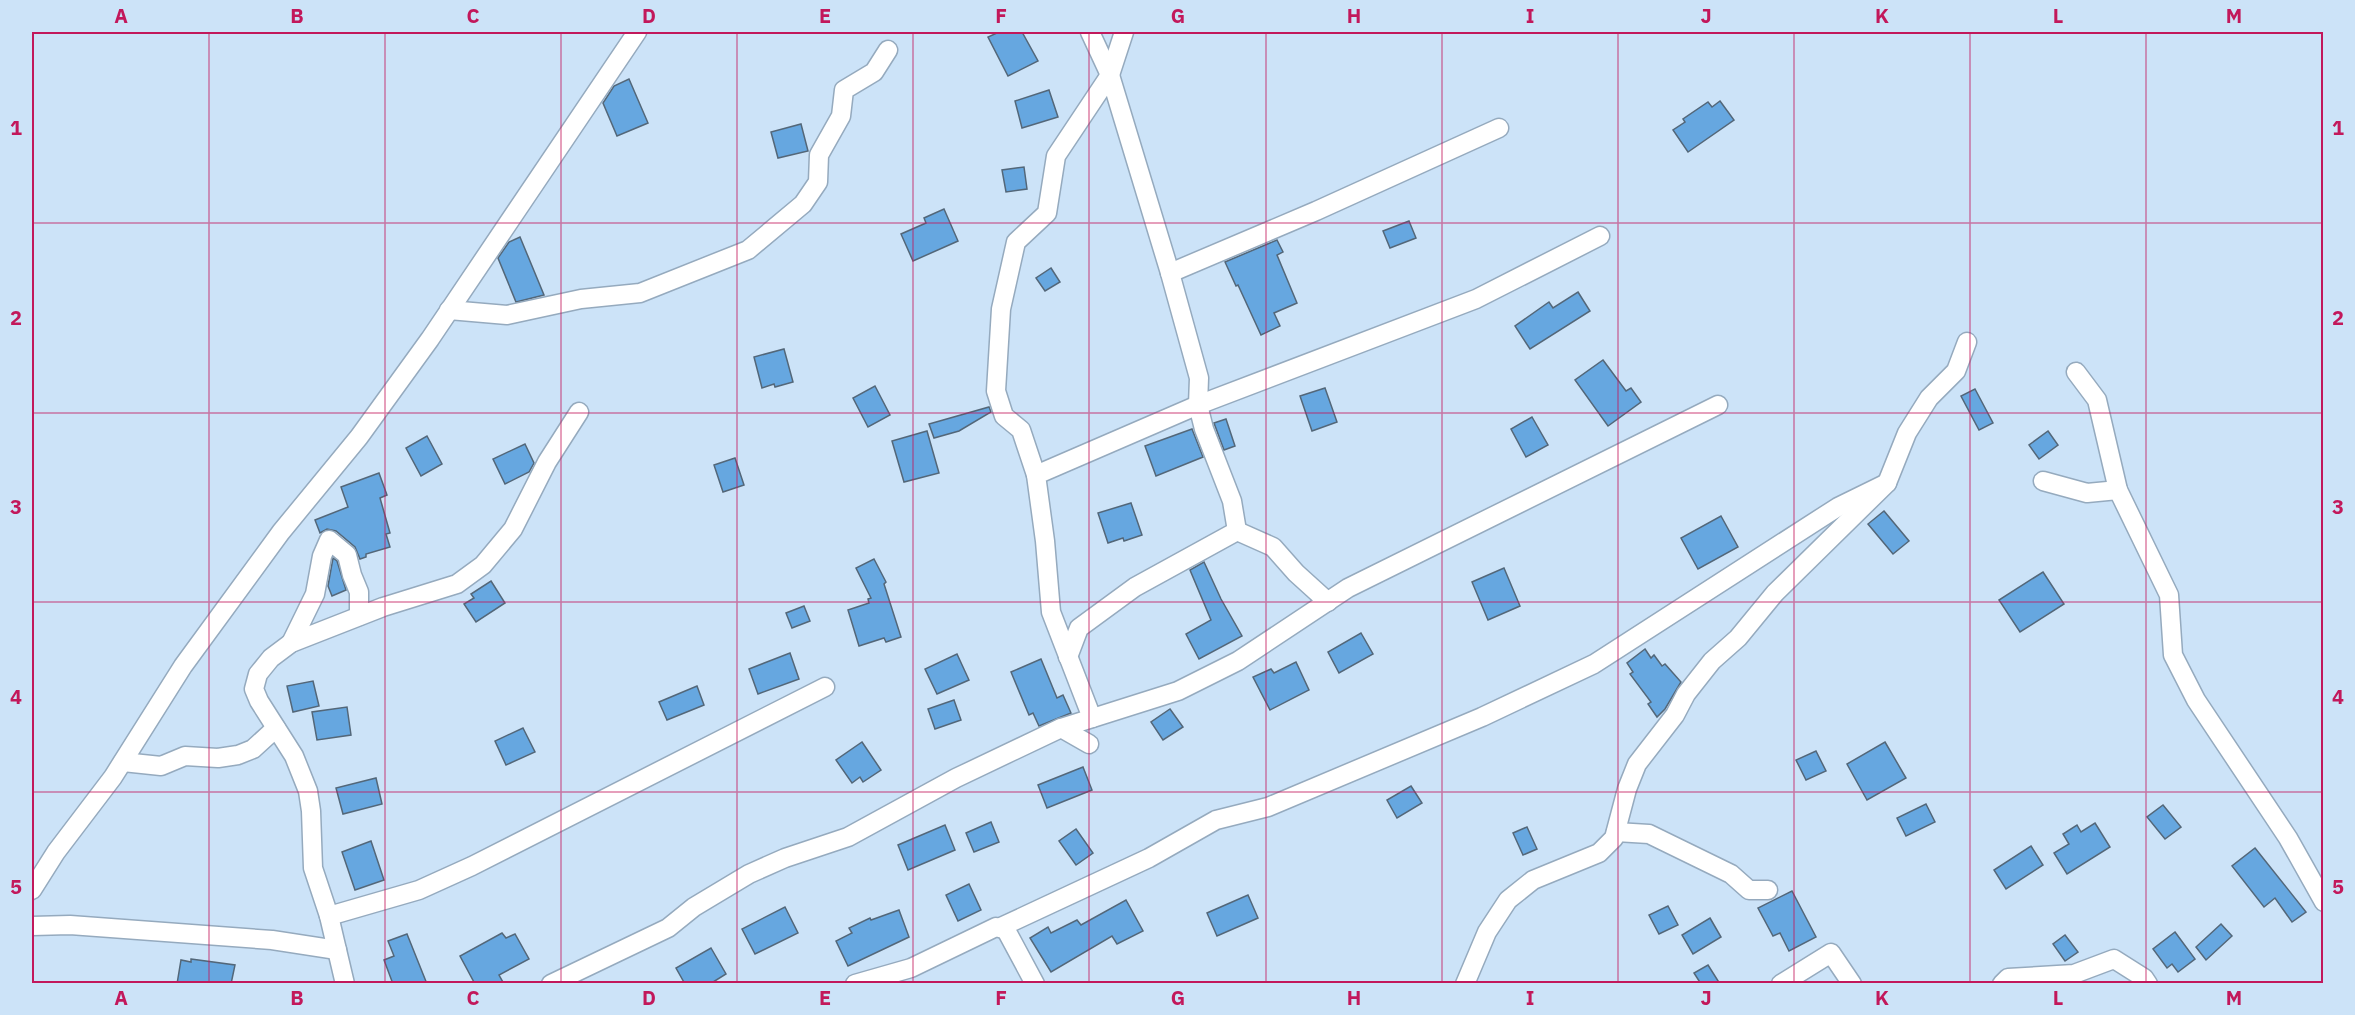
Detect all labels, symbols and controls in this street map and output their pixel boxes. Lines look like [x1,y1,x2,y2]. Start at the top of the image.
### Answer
text: A [114,2,128,29]
text: B [290,2,304,29]
text: C [466,2,480,29]
text: D [642,2,656,29]
text: E [819,2,831,29]
text: F [995,2,1007,29]
text: G [1171,2,1185,29]
text: H [1347,2,1361,29]
text: I [1526,2,1534,29]
text: J [1700,2,1712,29]
text: K [1875,2,1889,29]
text: L [2053,2,2063,29]
text: M [2226,2,2242,29]
text: 1 [10,114,22,141]
text: 1 [2332,114,2344,141]
text: 2 [10,304,22,331]
text: 2 [2332,304,2344,331]
text: 3 [10,493,22,520]
text: 3 [2332,493,2344,520]
text: 4 [10,683,22,710]
text: 4 [2332,683,2344,710]
text: 5 [10,873,22,900]
text: 5 [2332,873,2344,900]
text: A [114,984,128,1011]
text: B [290,984,304,1011]
text: C [466,984,480,1011]
text: D [642,984,656,1011]
text: E [819,984,831,1011]
text: F [995,984,1007,1011]
text: G [1171,984,1185,1011]
text: H [1347,984,1361,1011]
text: I [1526,984,1534,1011]
text: J [1700,984,1712,1011]
text: K [1875,984,1889,1011]
text: L [2053,984,2063,1011]
text: M [2226,984,2242,1011]

